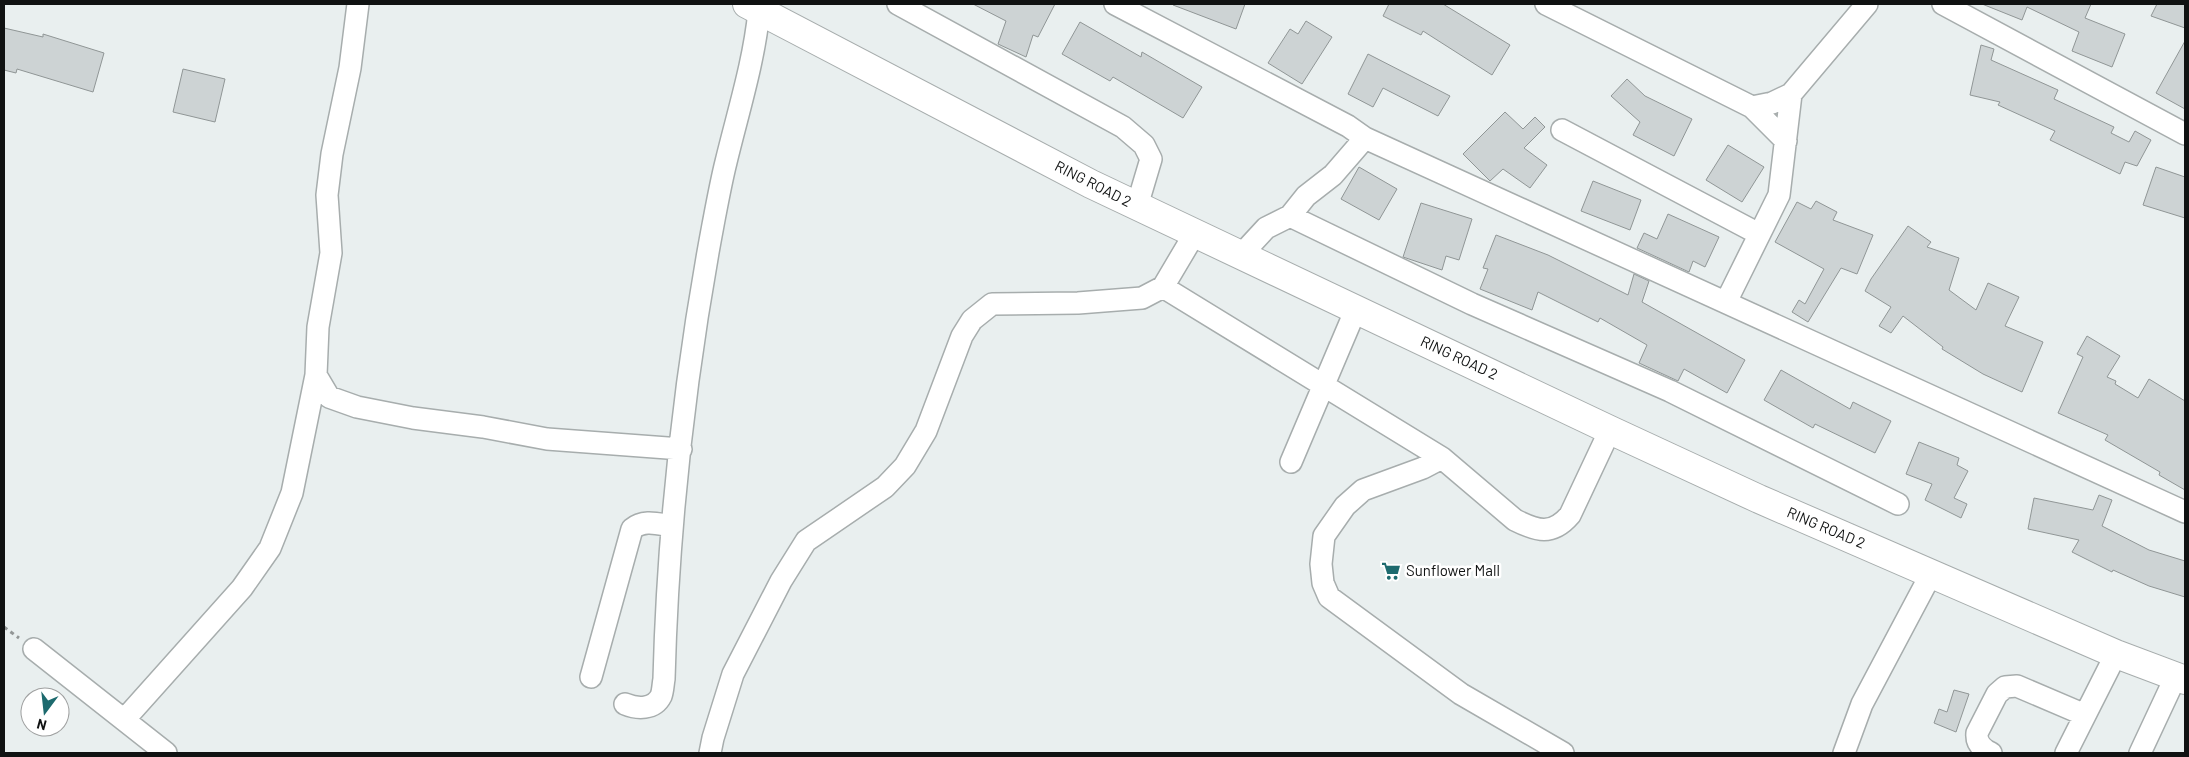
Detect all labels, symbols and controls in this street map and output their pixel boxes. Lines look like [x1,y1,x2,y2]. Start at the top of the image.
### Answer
street label: RING ROAD 2 [1052,156,1135,210]
street label: RING ROAD 2 [1418,331,1501,383]
street label: RING ROAD 2 [1785,503,1868,552]
supermarket icon: Sunflower Mall [1380,560,1402,582]
place label: Sunflower Mall [1406,561,1500,579]
north arrow [20,687,70,737]
text: N [35,716,48,734]

